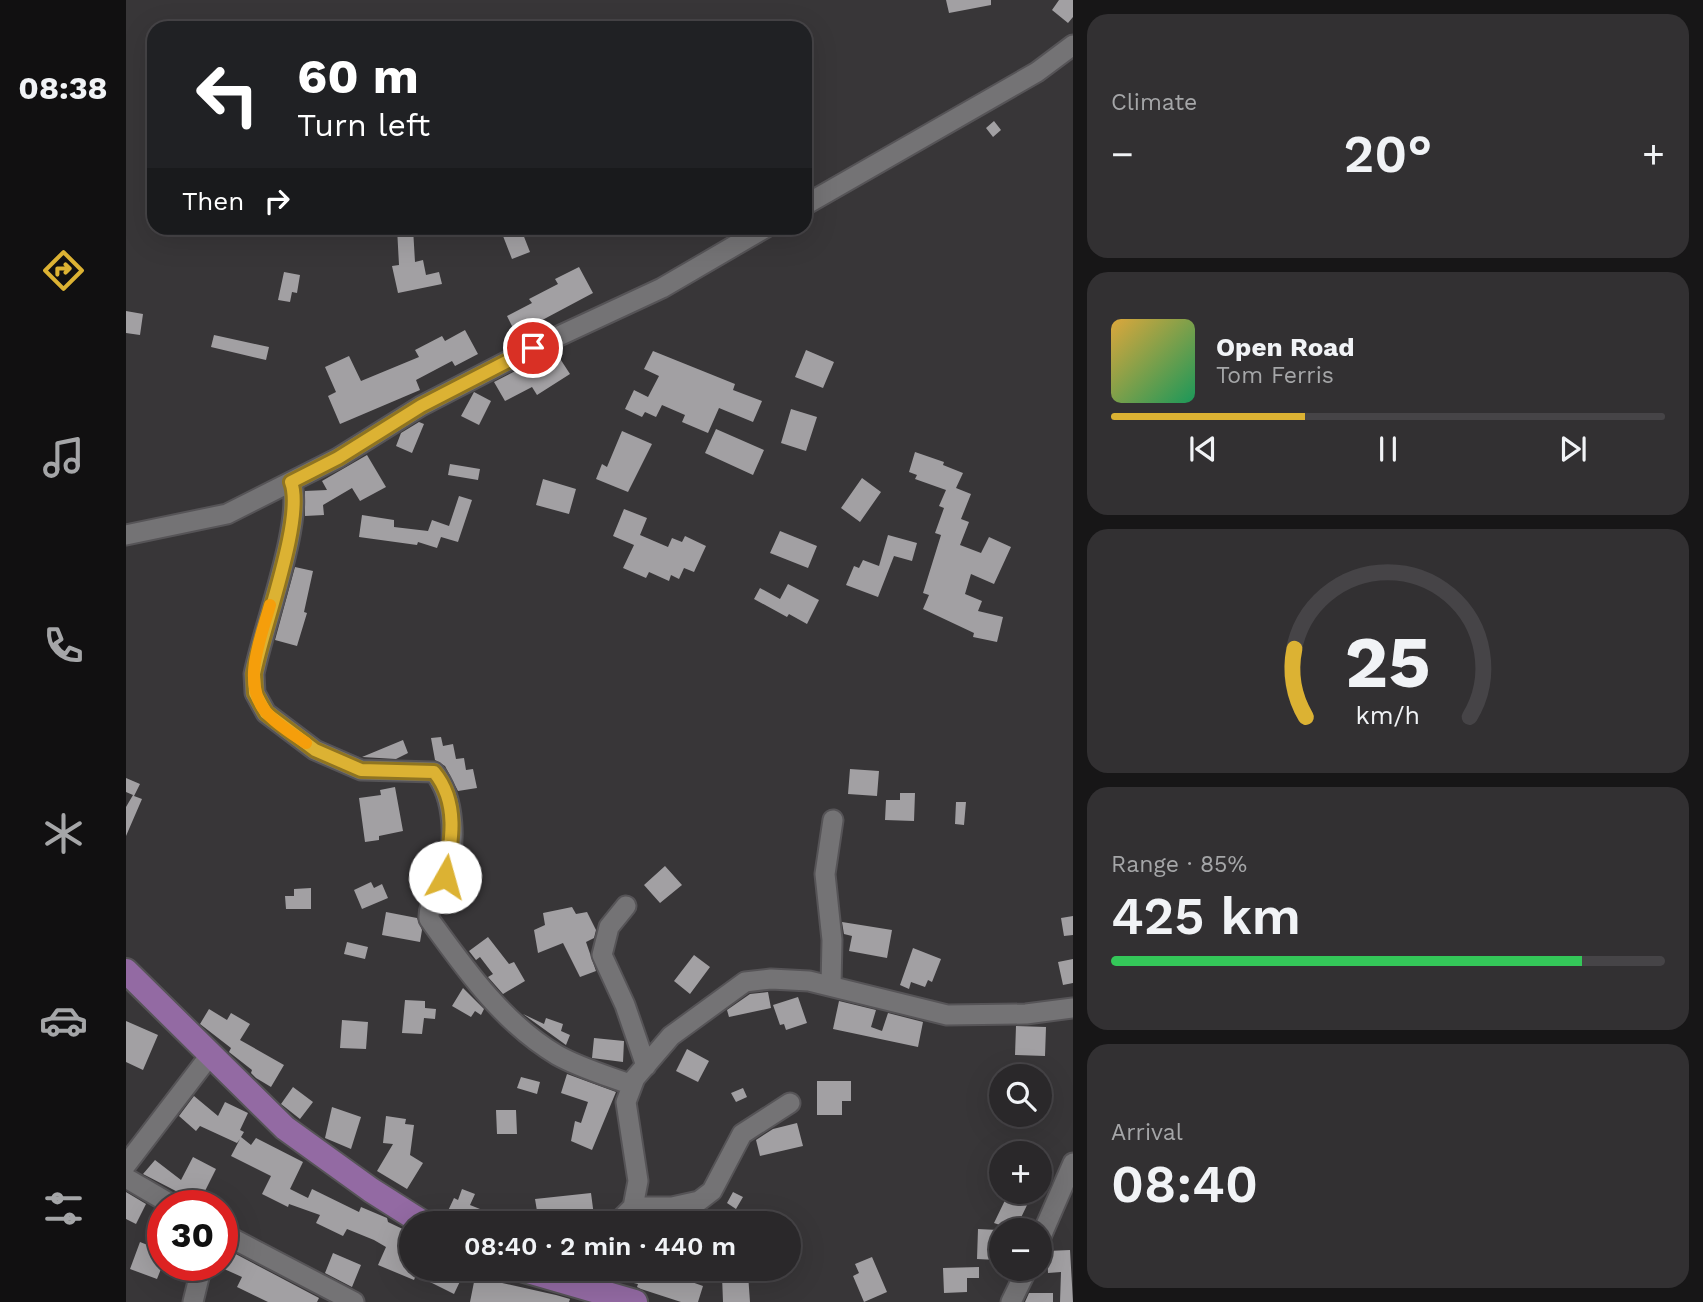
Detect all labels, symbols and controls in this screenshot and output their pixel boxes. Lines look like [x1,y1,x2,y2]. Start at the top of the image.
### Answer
text: 60 m [297,47,419,105]
icon: left [182,49,273,140]
text: 08:38 [18,69,108,107]
text: Climate [1111,89,1197,116]
text: Turn left [297,106,430,144]
text: 20° [1344,124,1432,185]
text: − [1111,132,1134,176]
text: + [1642,132,1665,176]
icon: right [258,182,296,220]
text: Then [182,186,244,216]
icon: directions [39,246,88,295]
pin [503,318,563,378]
icon: arrive [514,329,552,367]
text: Open Road [1216,332,1354,362]
text: Tom Ferris [1216,362,1334,389]
icon: previous [1184,430,1222,468]
icon: pause [1369,430,1407,468]
icon: next [1554,430,1592,468]
icon: music [39,433,88,482]
text: 25 [1345,619,1431,705]
icon: phone [39,621,88,670]
text: km/h [1356,701,1420,730]
icon: climate [39,809,88,858]
position arrow [408,840,482,914]
text: Range · 85% [1111,851,1247,878]
text: 425 km [1111,886,1301,947]
icon: car [39,996,88,1045]
map controls [989,1064,1052,1281]
button: search [989,1064,1052,1127]
text: Arrival [1111,1119,1183,1146]
button: + [989,1141,1052,1204]
text: 08:40 [1111,1154,1258,1215]
icon: filters [39,1184,88,1233]
speed limit sign: 30 [147,1190,238,1281]
button: − [989,1218,1052,1281]
text: 08:40 · 2 min · 440 m [464,1231,736,1261]

